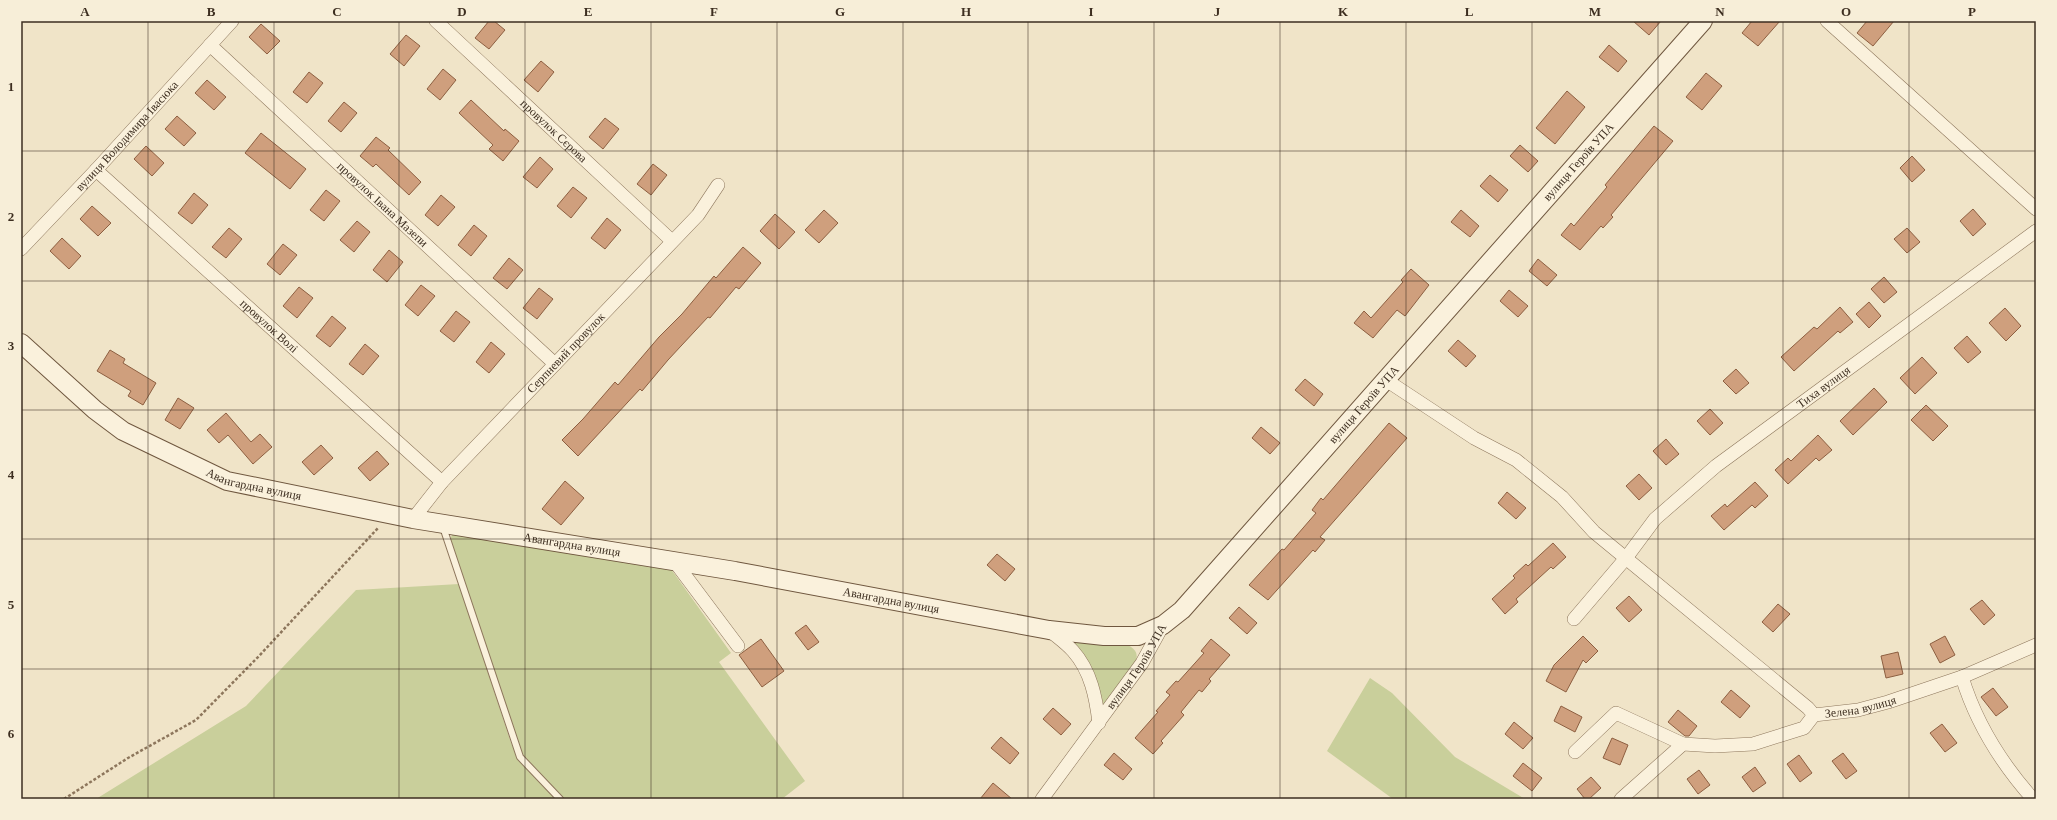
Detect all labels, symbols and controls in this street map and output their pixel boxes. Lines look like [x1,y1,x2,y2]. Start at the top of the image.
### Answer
text: A [80,4,90,19]
text: B [207,4,216,19]
text: C [332,4,342,19]
text: D [457,4,467,19]
text: E [584,4,592,19]
text: F [710,4,718,19]
text: G [835,4,845,19]
text: H [961,4,971,19]
text: I [1088,4,1094,19]
text: J [1214,4,1221,19]
text: K [1338,4,1349,19]
text: L [1465,4,1474,19]
text: M [1589,4,1601,19]
text: N [1715,4,1725,19]
text: O [1841,4,1851,19]
text: P [1968,4,1976,19]
street label: вулиця Володимира Івасюка [73,77,181,194]
text: 1 [8,79,14,94]
street label: провулок Сєрова [518,96,590,166]
street label: вулиця Героїв УПА [1540,120,1617,204]
street label: провулок Івана Мазепи [334,159,431,250]
text: 2 [8,209,14,224]
street label: провулок Волі [237,296,301,356]
street label: Серпневий провулок [524,310,608,396]
text: 3 [8,338,15,353]
street label: вулиця Героїв УПА [1326,362,1402,446]
street label: Тиха вулиця [1794,363,1853,411]
street label: Авангардна вулиця [204,465,303,503]
text: 4 [8,467,15,482]
street label: Авангардна вулиця [522,530,622,559]
street label: Авангардна вулиця [842,584,941,616]
text: 5 [8,597,15,612]
street label: вулиця Героїв УПА [1103,621,1170,712]
street label: Зелена вулиця [1824,693,1898,721]
text: 6 [8,726,15,741]

